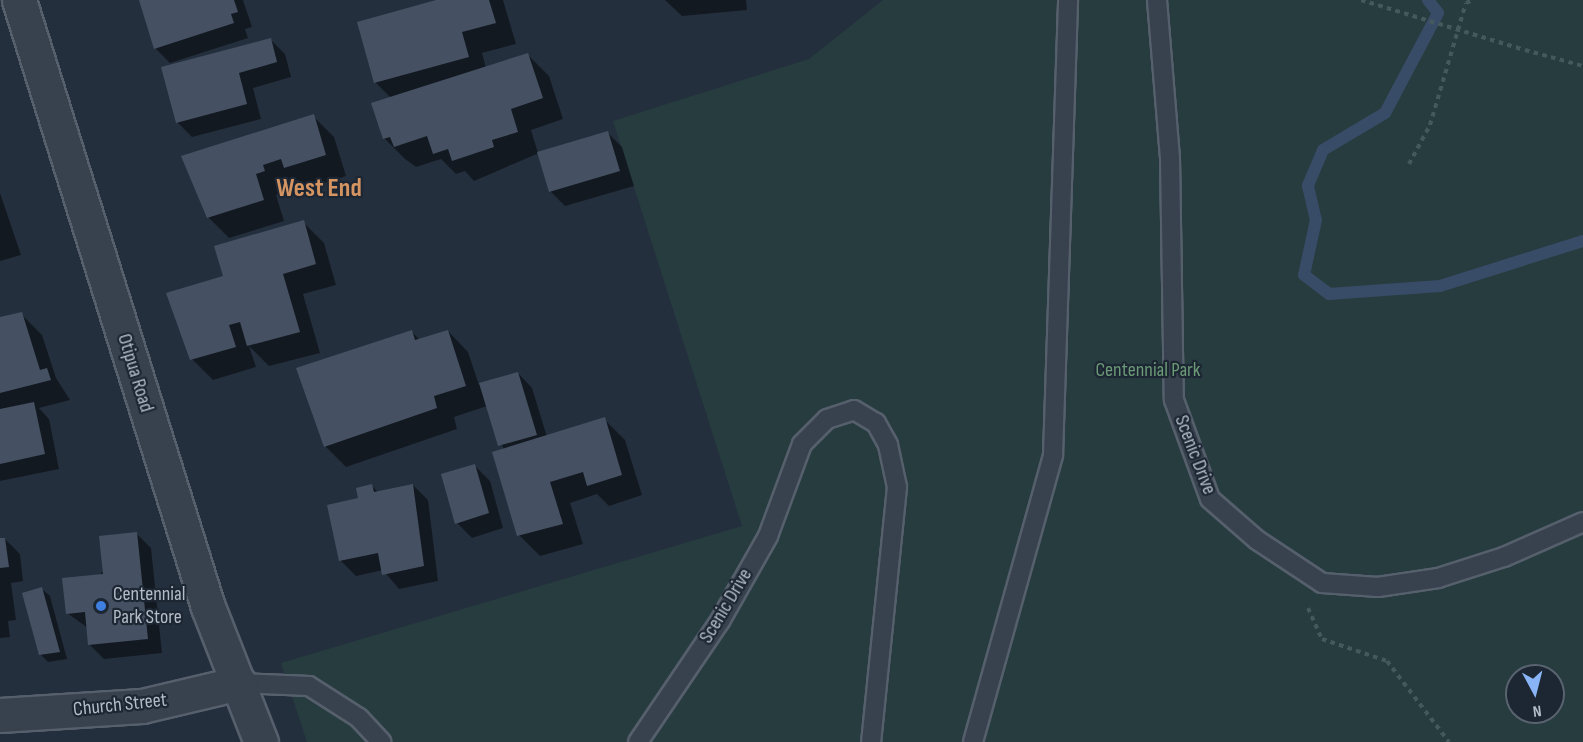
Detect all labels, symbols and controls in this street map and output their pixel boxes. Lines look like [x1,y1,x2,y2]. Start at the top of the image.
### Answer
district label: West End [276,173,362,205]
street label: Otipua Road [112,331,158,415]
park label: Centennial Park [1096,358,1200,382]
street label: Scenic Drive [1169,412,1221,498]
street label: Scenic Drive [694,564,758,648]
place label: Centennial Park Store [113,582,185,629]
marker: Centennial Park Store [94,599,108,613]
north arrow [1505,664,1565,724]
street label: Church Street [72,688,168,722]
text: N [1532,700,1542,720]

